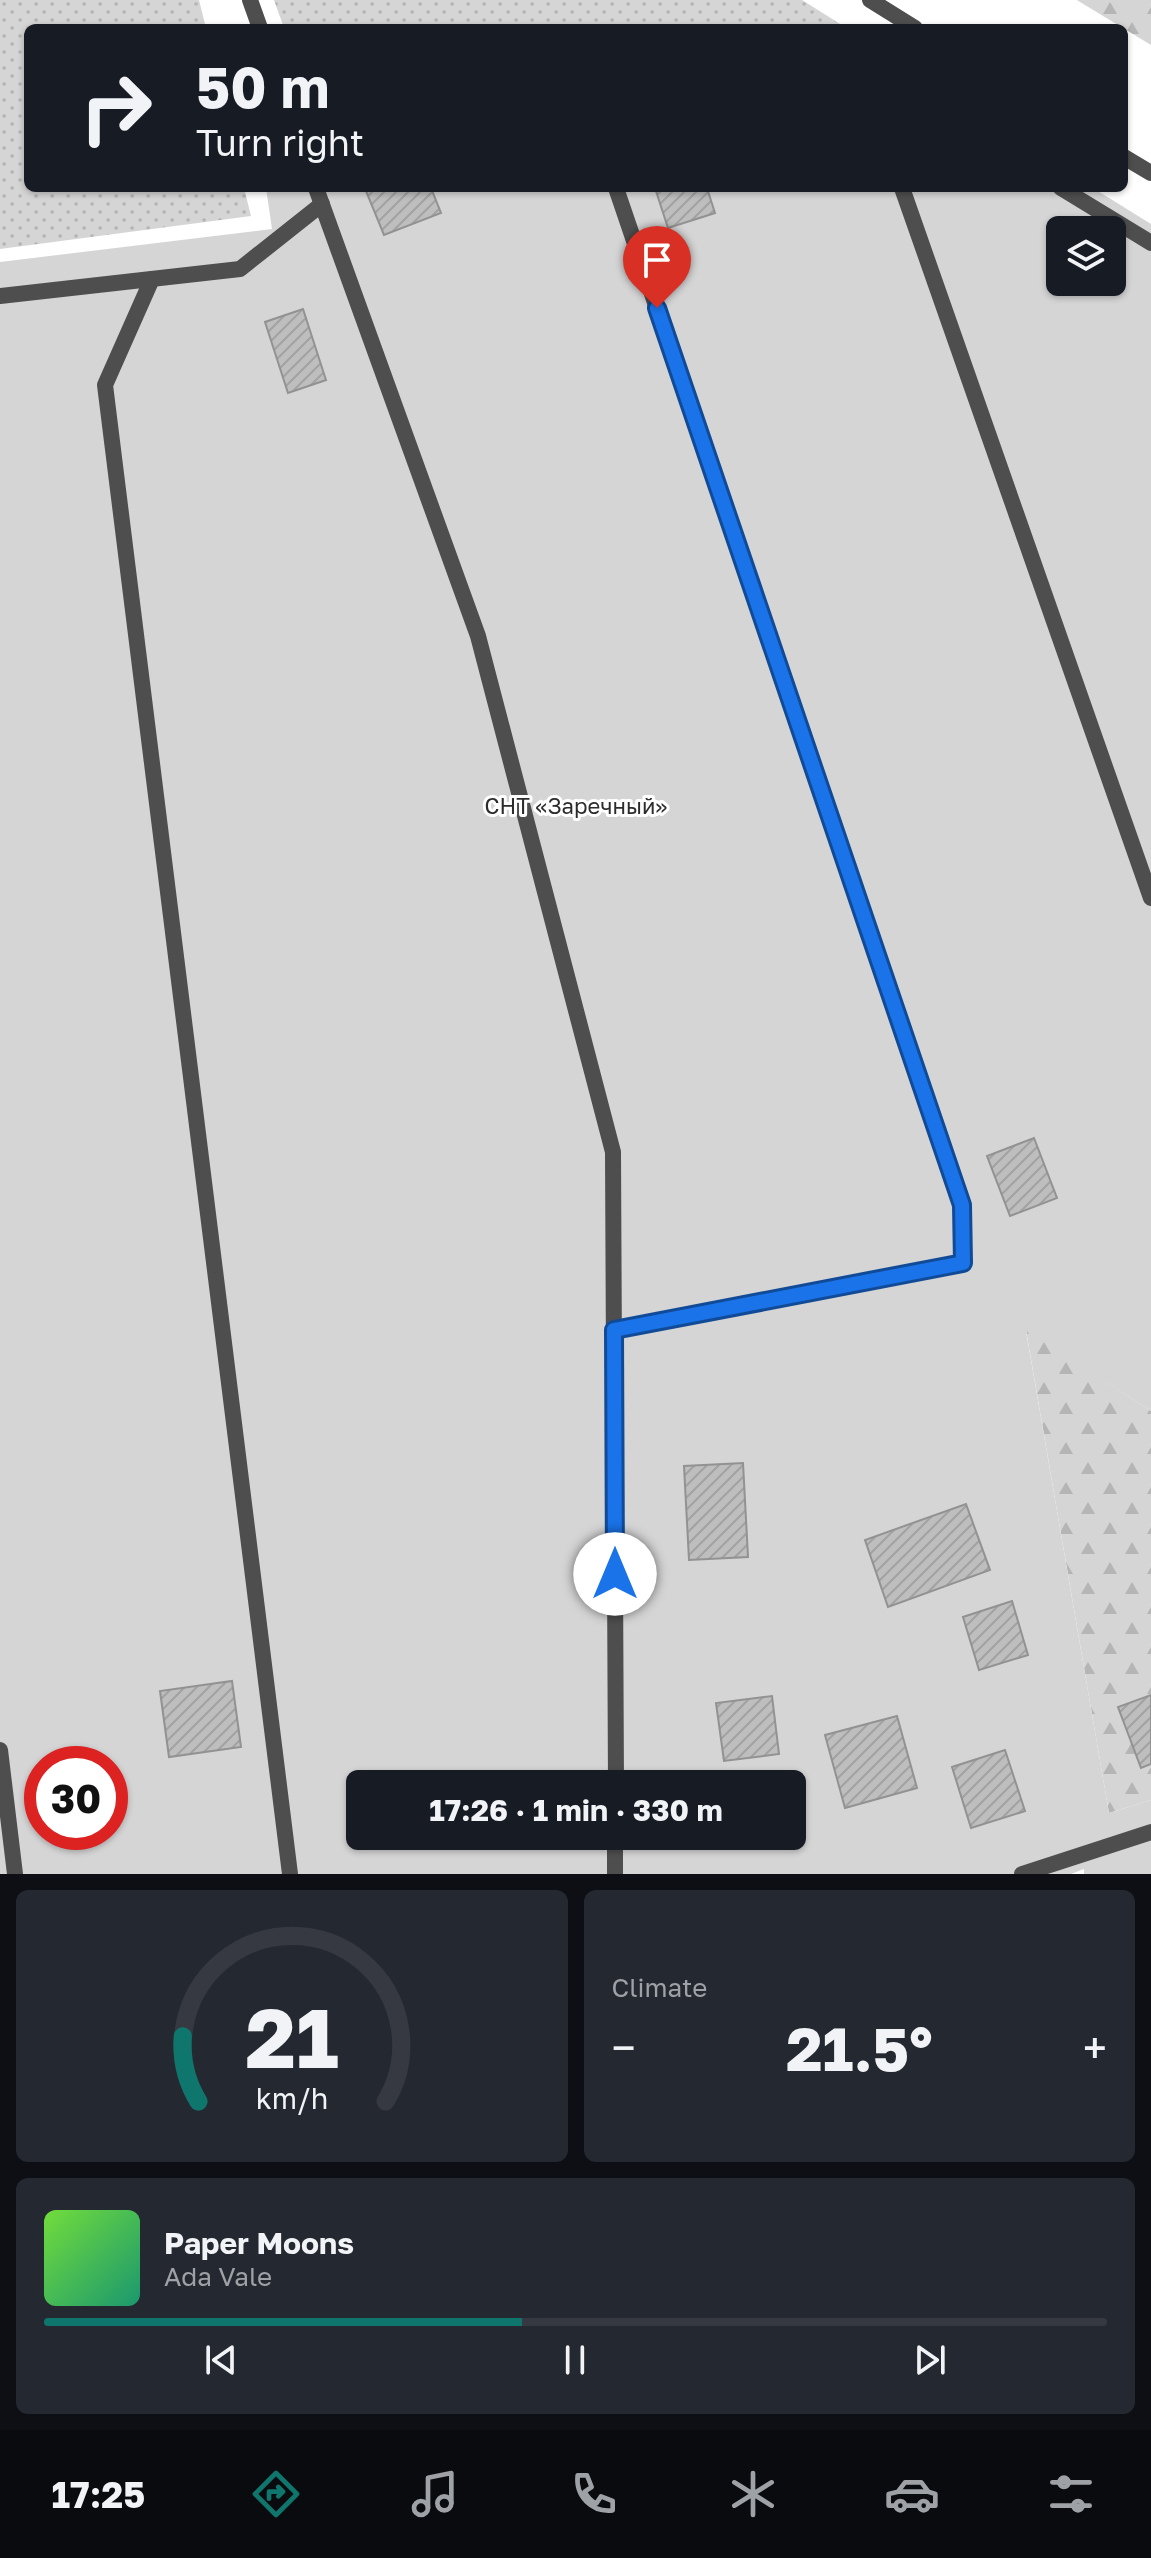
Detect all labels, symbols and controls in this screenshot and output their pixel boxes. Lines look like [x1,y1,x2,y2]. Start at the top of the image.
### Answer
text: 50 m [196,53,330,120]
icon: right [64,56,168,160]
text: Turn right [196,121,364,164]
map controls [1046,216,1126,296]
button: layers [1046,216,1126,296]
pin [623,226,691,308]
icon: arrive [635,238,679,282]
park label: СНТ «Заречный» [485,792,667,819]
position arrow [573,1532,657,1616]
speed limit sign: 30 [24,1746,128,1850]
text: 17:26 · 1 min · 330 m [429,1792,723,1828]
text: Climate [612,1972,707,2003]
text: 21 [245,1986,339,2086]
text: 21.5° [786,2012,933,2084]
text: − [612,2021,636,2074]
text: + [1083,2021,1107,2074]
text: km/h [255,2081,328,2115]
text: Paper Moons [164,2225,354,2261]
text: Ada Vale [164,2261,272,2292]
icon: previous [199,2338,243,2382]
icon: pause [553,2338,597,2382]
icon: next [908,2338,952,2382]
icon: directions [248,2466,304,2522]
icon: music [407,2466,463,2522]
icon: phone [566,2466,622,2522]
icon: climate [725,2466,781,2522]
icon: car [884,2466,940,2522]
icon: filters [1043,2466,1099,2522]
text: 17:25 [52,2473,145,2516]

